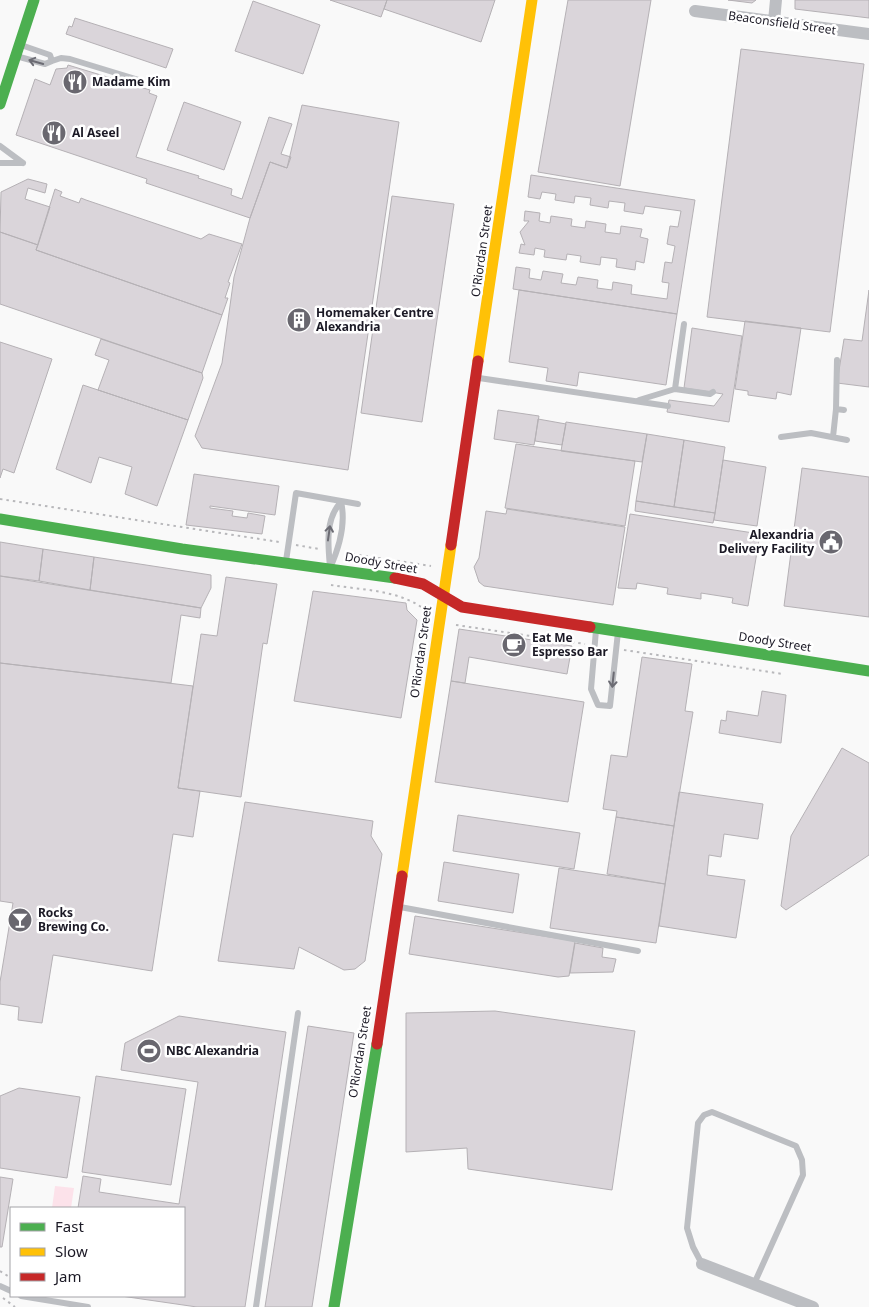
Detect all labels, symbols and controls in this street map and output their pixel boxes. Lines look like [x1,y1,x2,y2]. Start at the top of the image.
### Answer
street label: Beaconsfield Street [727,7,838,39]
one-way arrow [28,57,44,66]
restaurant icon: Madame Kim [62,69,88,95]
place label: Madame Kim [92,73,171,90]
restaurant icon: Al Aseel [41,120,67,146]
place label: Al Aseel [72,124,119,141]
street label: O'Riordan Street [467,203,496,298]
place label: Homemaker Centre Alexandria [316,304,434,335]
building icon: Homemaker Centre Alexandria [286,307,312,333]
one-way arrow [324,526,334,542]
place label: Alexandria Delivery Facility [719,526,814,557]
public building icon: Alexandria Delivery Facility [818,529,844,555]
street label: Doody Street [343,548,419,577]
street label: O'Riordan Street [406,604,435,699]
street label: Doody Street [737,627,813,656]
place label: Eat Me Espresso Bar [532,629,608,660]
cafe icon: Eat Me Espresso Bar [501,632,527,658]
one-way arrow [608,671,618,687]
place label: Rocks Brewing Co. [38,904,109,935]
bar icon: Rocks Brewing Co. [7,907,33,933]
street label: O'Riordan Street [344,1004,375,1099]
sports icon: NBC Alexandria [136,1038,162,1064]
place label: NBC Alexandria [166,1042,259,1059]
legend [10,1207,185,1297]
text: Fast [55,1216,84,1236]
text: Slow [55,1241,88,1261]
text: Jam [53,1266,82,1286]

